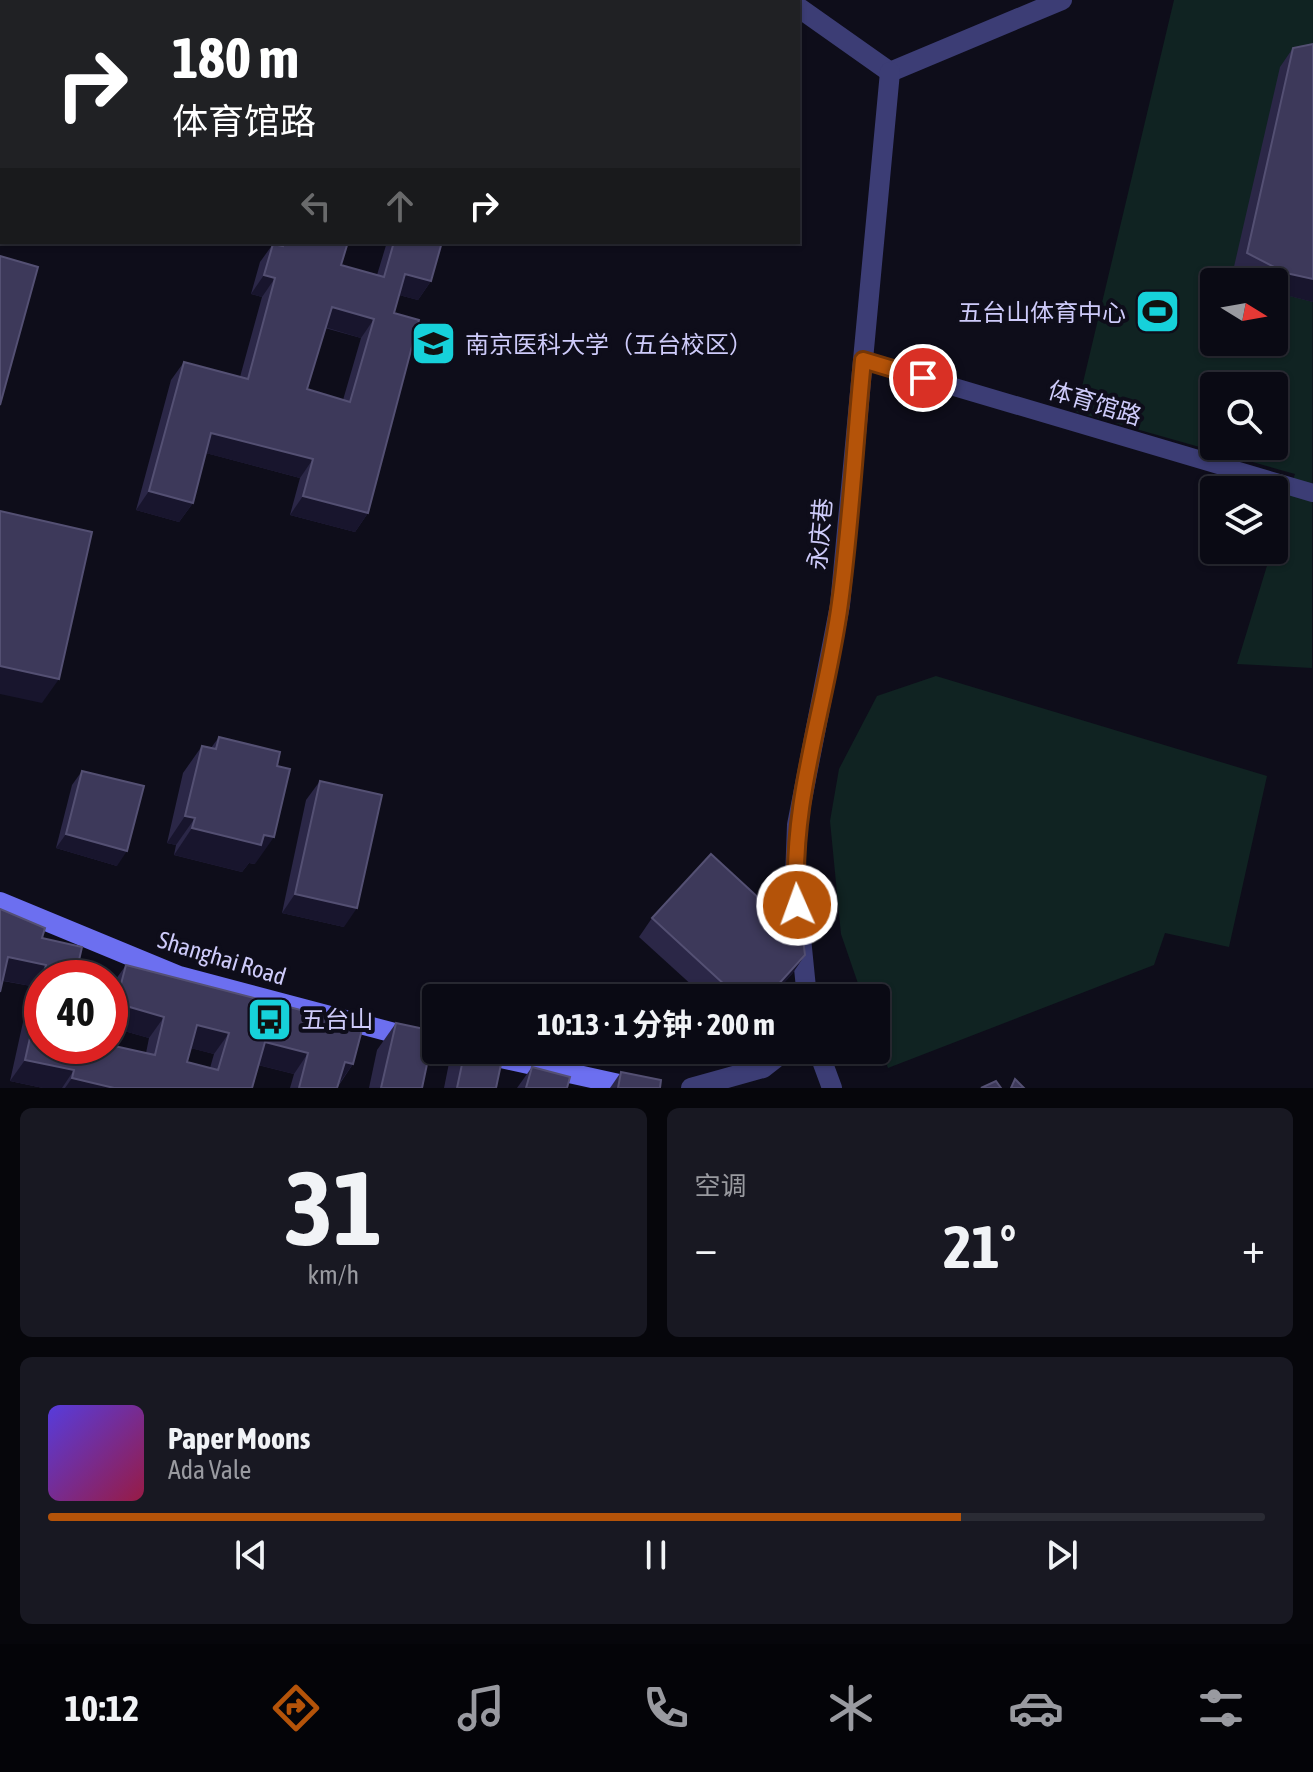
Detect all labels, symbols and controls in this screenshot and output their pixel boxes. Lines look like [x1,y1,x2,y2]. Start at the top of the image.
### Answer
text: 180 m [172,26,299,90]
icon: right [40,32,144,136]
text: 体育馆路 [172,100,316,142]
icon: left [294,184,338,228]
icon: ahead [378,184,422,228]
icon: right [462,184,506,228]
north arrow [1200,268,1288,356]
map controls [1200,268,1288,564]
sports icon: 五台山体育中心 [1133,288,1181,336]
place label: 五台山体育中心 [958,299,1126,326]
school or university icon: 南京医科大学（五台校区） [410,320,458,368]
place label: 南京医科大学（五台校区） [465,331,753,358]
pin [889,344,957,412]
icon: arrive [901,356,945,400]
button: search [1200,372,1288,460]
street label: 体育馆路 [1045,376,1145,430]
button: layers [1200,476,1288,564]
street label: 永庆巷 [803,497,837,571]
position arrow [755,863,839,947]
street label: Shanghai Road [155,926,289,990]
speed limit sign: 40 [24,960,128,1064]
bus stop icon: 五台山 [246,995,294,1043]
place label: 五台山 [301,1006,373,1033]
text: 10:13 · 1 分钟 · 200 m [537,1007,775,1041]
text: 31 [284,1148,382,1267]
text: 空调 [695,1171,747,1201]
text: 21° [943,1212,1016,1281]
text: − [695,1222,717,1272]
text: + [1242,1222,1265,1272]
text: km/h [307,1260,359,1290]
text: Paper Moons [168,1421,310,1455]
text: Ada Vale [168,1455,251,1485]
icon: previous [229,1533,273,1577]
icon: pause [634,1533,678,1577]
icon: next [1040,1533,1084,1577]
icon: directions [268,1680,324,1736]
icon: music [453,1680,509,1736]
icon: phone [638,1680,694,1736]
icon: climate [823,1680,879,1736]
icon: car [1008,1680,1064,1736]
icon: filters [1193,1680,1249,1736]
text: 10:12 [64,1687,139,1729]

